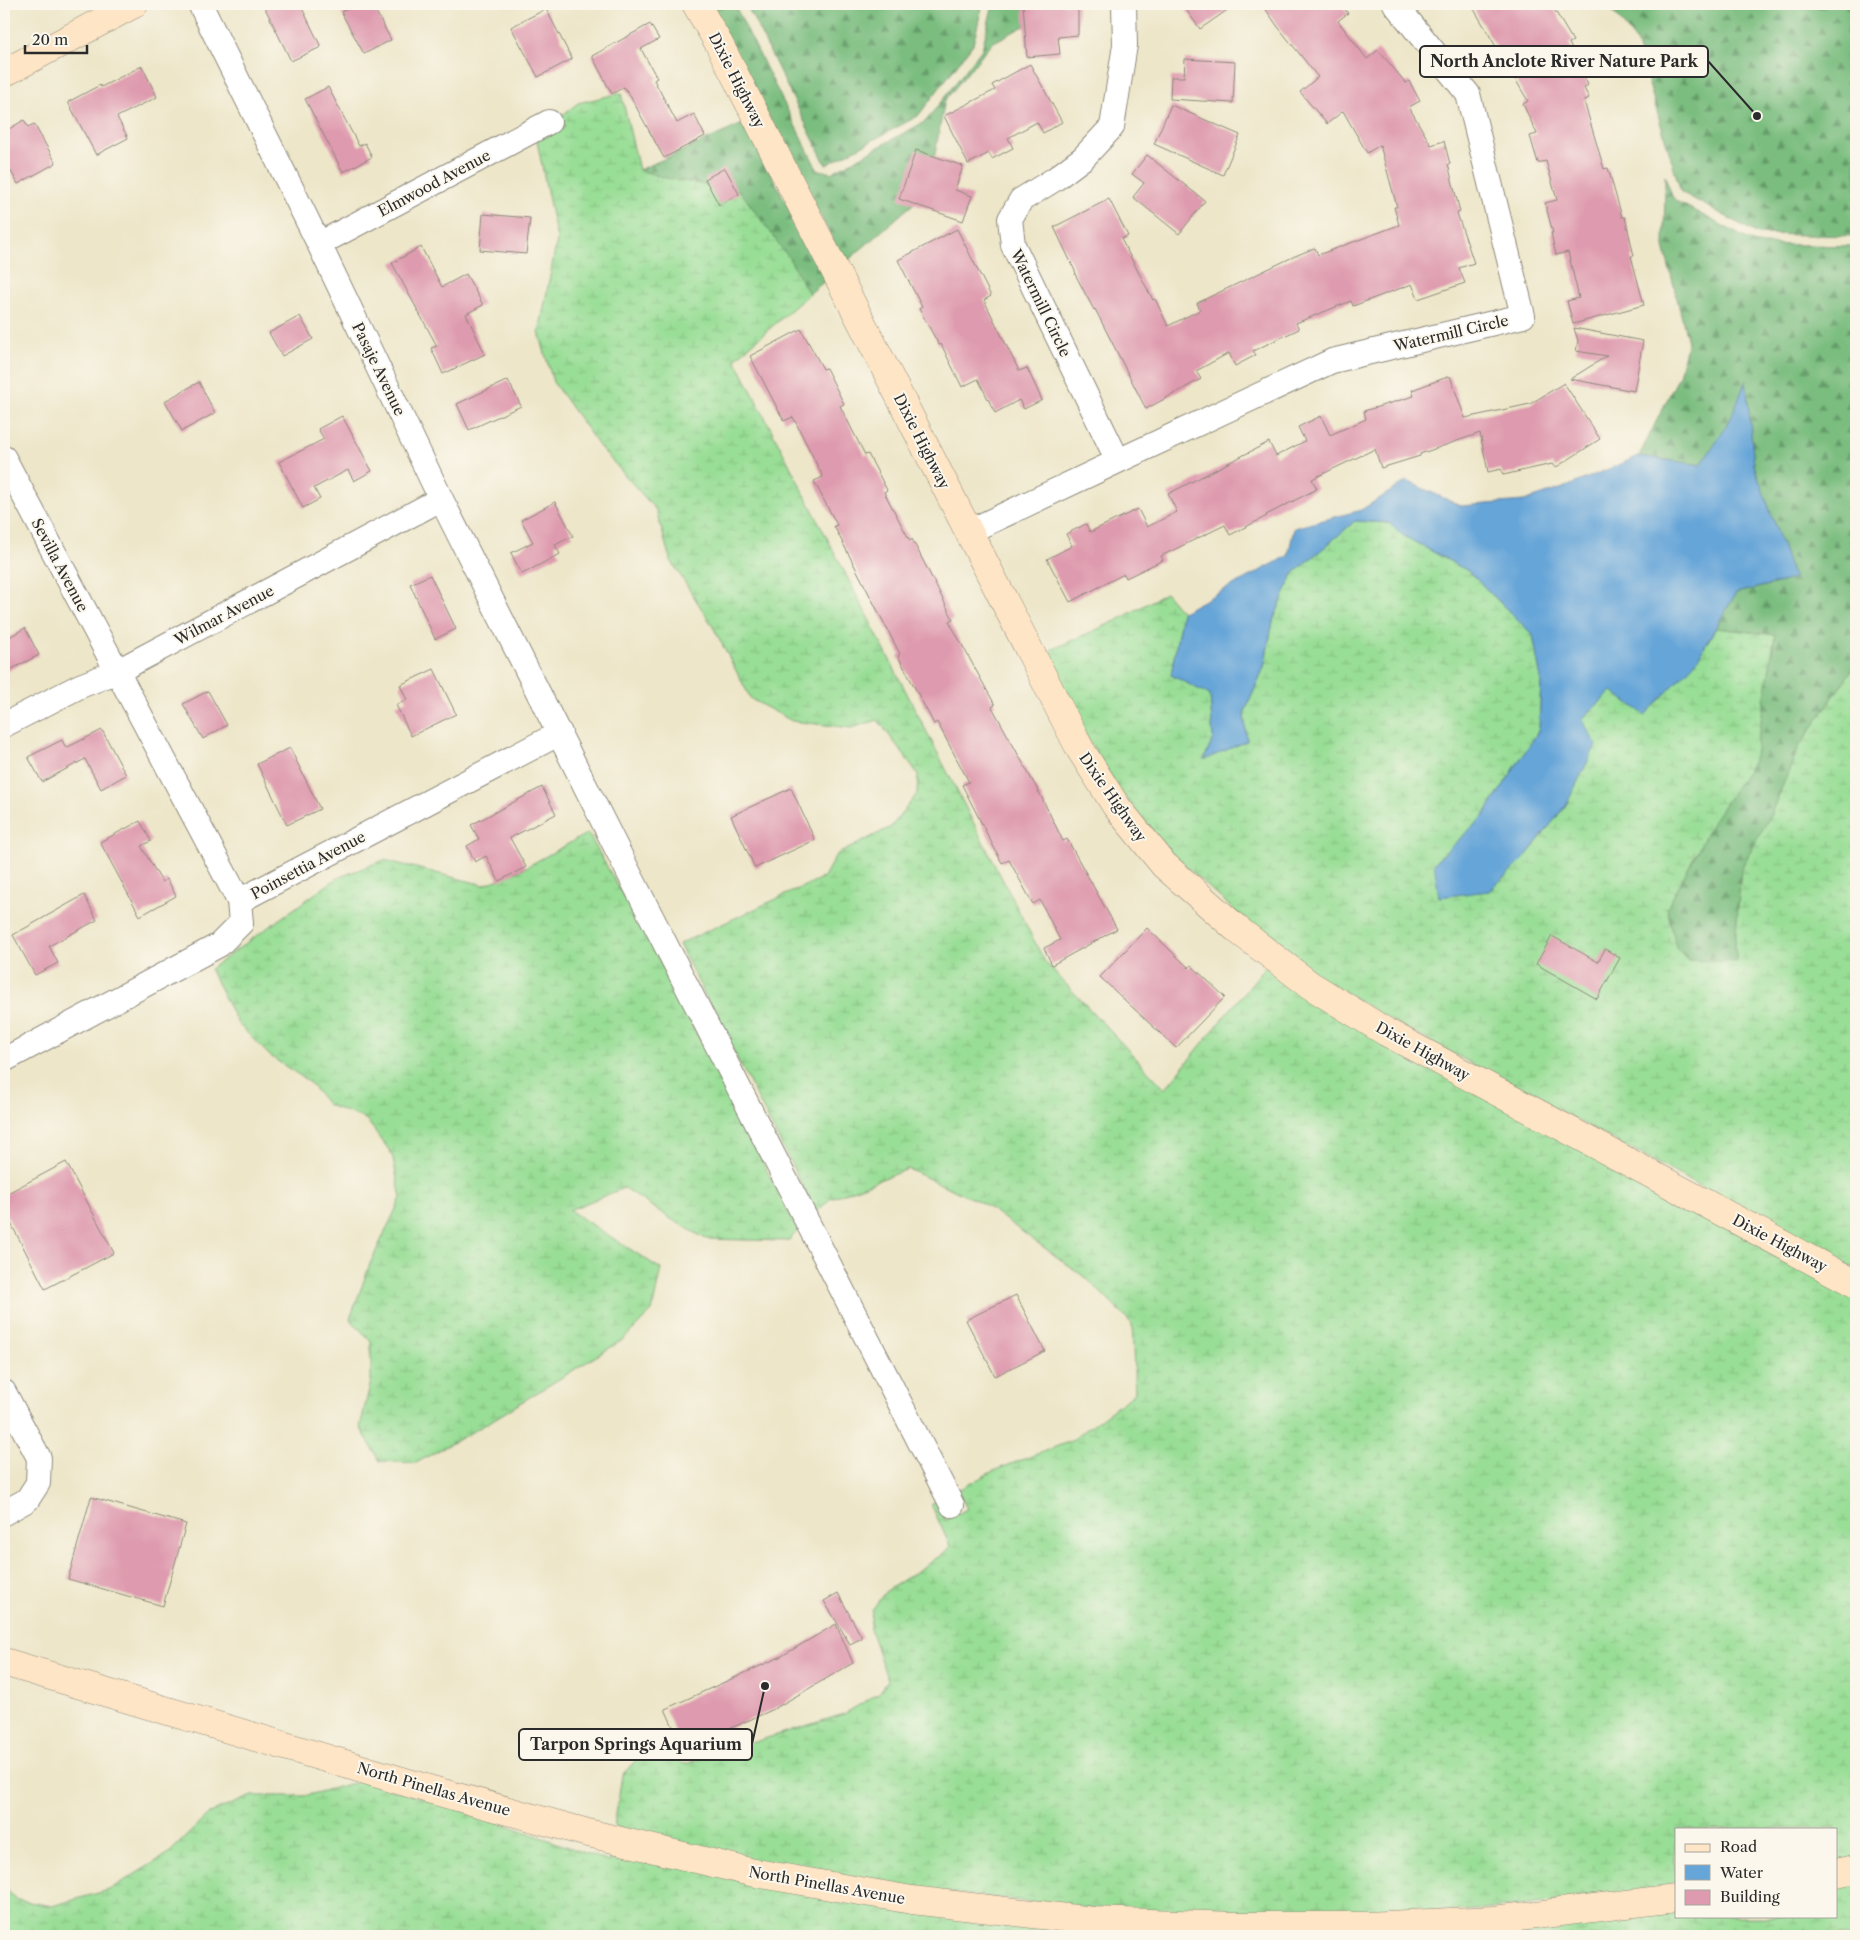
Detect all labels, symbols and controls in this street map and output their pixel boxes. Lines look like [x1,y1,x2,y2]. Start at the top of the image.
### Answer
scale bar [25,22,88,54]
street label: Dixie Highway [705,29,770,131]
text: 20 m [32,30,68,49]
callout: North Anclote River Nature Park [1420,46,1708,77]
text: North Anclote River Nature Park [1430,51,1699,71]
street label: Elmwood Avenue [375,145,493,221]
street label: Watermill Circle [1006,245,1075,360]
street label: Watermill Circle [1391,311,1510,356]
street label: Pasaje Avenue [348,319,410,419]
street label: Dixie Highway [890,390,955,492]
street label: Sevilla Avenue [27,515,93,615]
street label: Wilmar Avenue [170,581,277,650]
street label: Dixie Highway [1075,749,1151,846]
street label: Poinsettia Avenue [247,827,369,903]
street label: Dixie Highway [1373,1017,1474,1085]
street label: Dixie Highway [1729,1210,1831,1276]
callout: Tarpon Springs Aquarium [519,1729,752,1760]
text: Tarpon Springs Aquarium [530,1734,742,1754]
street label: North Pinellas Avenue [355,1758,513,1820]
legend [1675,1828,1838,1918]
text: Road [1720,1837,1757,1856]
street label: North Pinellas Avenue [747,1862,907,1908]
text: Water [1719,1863,1764,1882]
text: Building [1720,1887,1780,1906]

